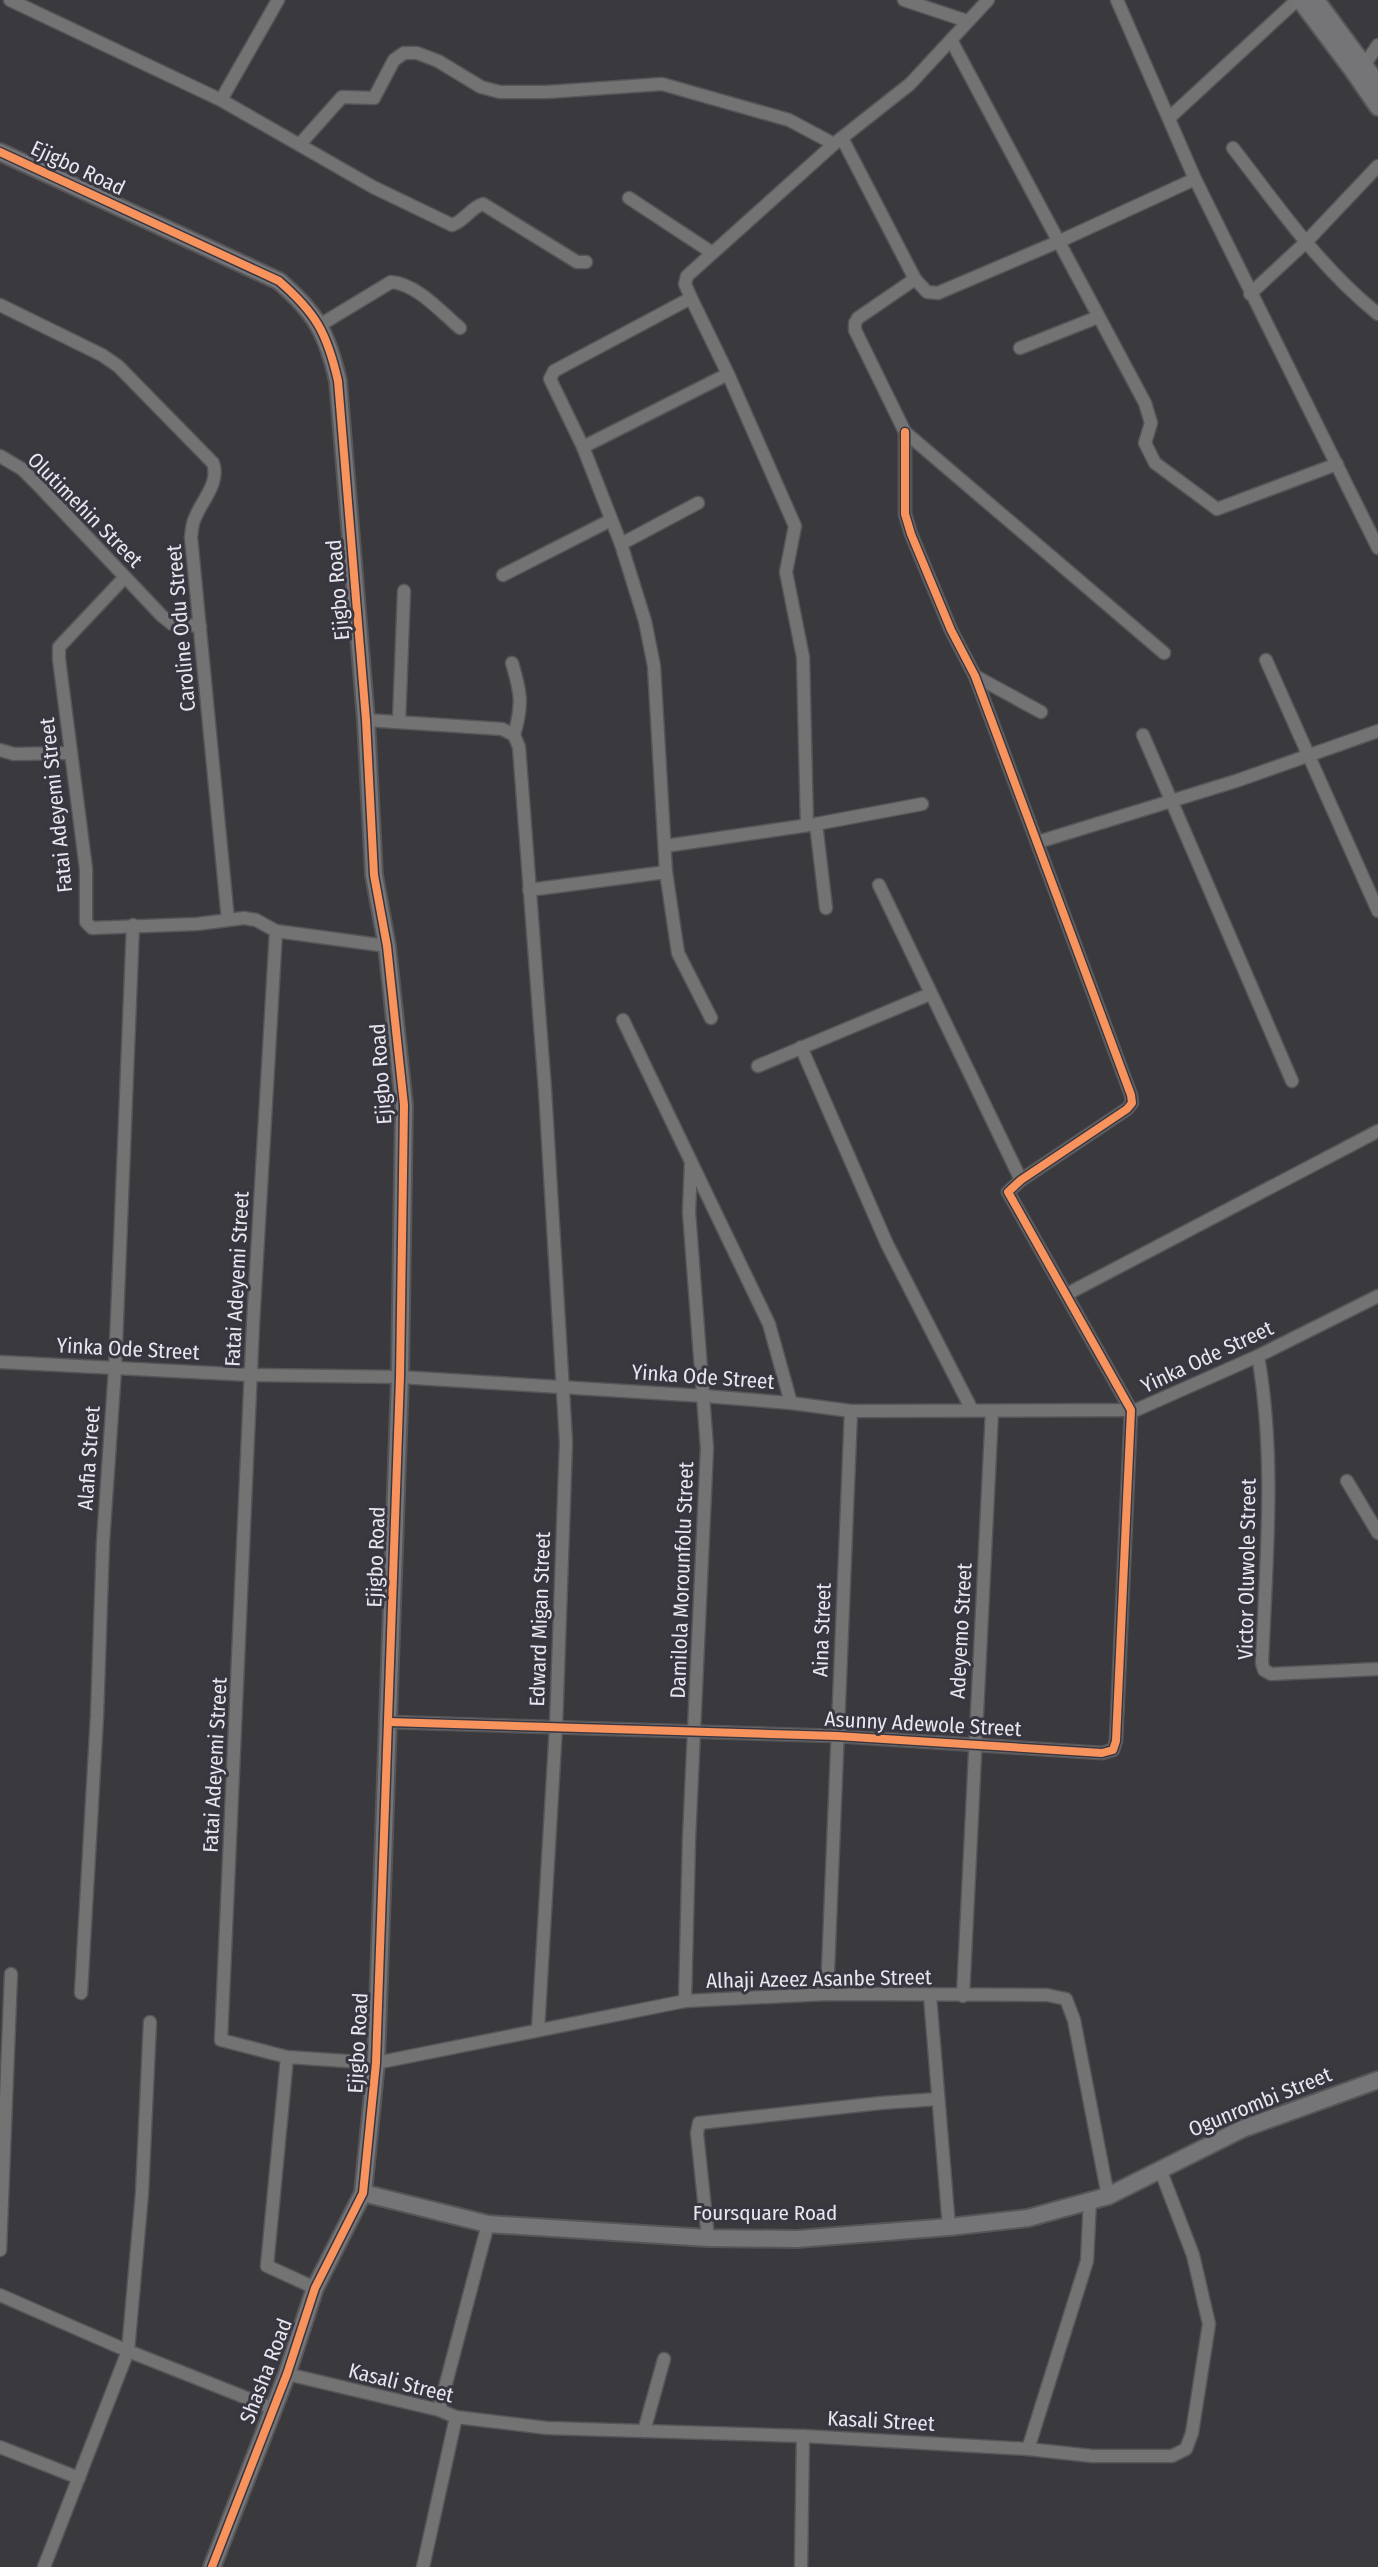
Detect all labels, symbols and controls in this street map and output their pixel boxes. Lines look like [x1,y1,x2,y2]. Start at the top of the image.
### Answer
street label: Ejigbo Road [27,135,129,201]
street label: Olutimehin Street [22,447,148,573]
street label: Ejigbo Road [321,539,355,641]
street label: Caroline Odu Street [161,543,201,713]
street label: Fatai Adeyemi Street [34,716,78,894]
street label: Ejigbo Road [365,1023,397,1125]
street label: Fatai Adeyemi Street [219,1190,255,1367]
street label: Yinka Ode Street [1137,1315,1277,1399]
street label: Yinka Ode Street [56,1332,200,1366]
street label: Yinka Ode Street [631,1359,775,1395]
street label: Alafia Street [72,1405,106,1511]
street label: Damilola Morounfolu Street [665,1461,699,1699]
street label: Victor Oluwole Street [1232,1478,1262,1660]
street label: Ejigbo Road [361,1506,391,1608]
street label: Edward Migan Street [524,1531,556,1707]
street label: Adeyemo Street [944,1562,978,1700]
street label: Aina Street [807,1582,837,1678]
street label: Fatai Adeyemi Street [197,1676,233,1853]
street label: Asunny Adewole Street [824,1706,1022,1742]
street label: Alhaji Azeez Asanbe Street [706,1964,932,1994]
street label: Ejigbo Road [342,1992,374,2094]
street label: Ogunrombi Street [1185,2061,1335,2143]
street label: Foursquare Road [693,2200,837,2226]
street label: Shasha Road [234,2315,298,2427]
street label: Kasali Street [346,2357,456,2409]
street label: Kasali Street [827,2405,935,2437]

